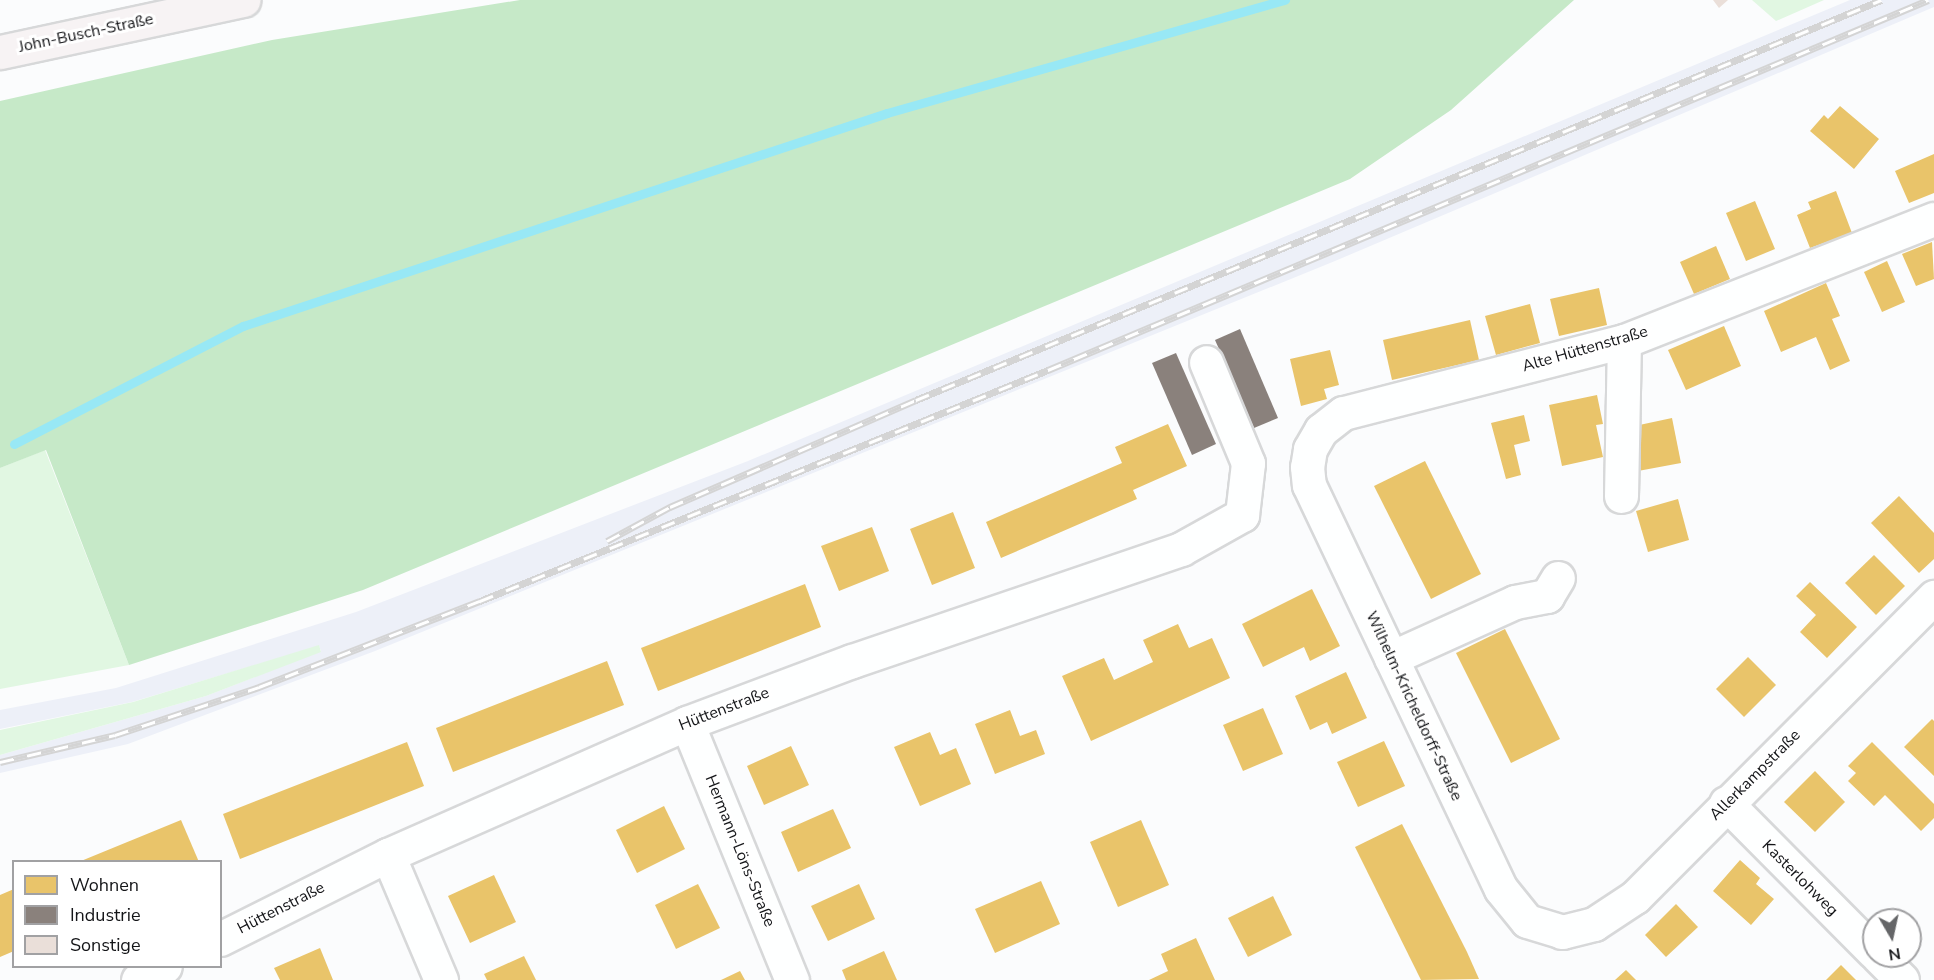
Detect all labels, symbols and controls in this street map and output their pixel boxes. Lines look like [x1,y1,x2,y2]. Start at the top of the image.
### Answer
street label: John-Busch-Straße [17,9,155,57]
street label: Alte Hüttenstraße [1520,322,1650,376]
street label: Wilhelm-Kricheldorff-Straße [1362,608,1466,804]
street label: Hüttenstraße [676,683,772,735]
street label: Allerkampstraße [1706,726,1804,824]
street label: Hermann-Löns-Straße [701,772,779,930]
street label: Kasterlohweg [1758,836,1842,920]
legend [12,860,222,968]
text: Wohnen [70,873,139,897]
street label: Hüttenstraße [234,878,328,938]
text: Industrie [70,903,141,927]
north arrow [1862,908,1922,968]
text: Sonstige [70,933,140,957]
text: N [1887,942,1902,966]

